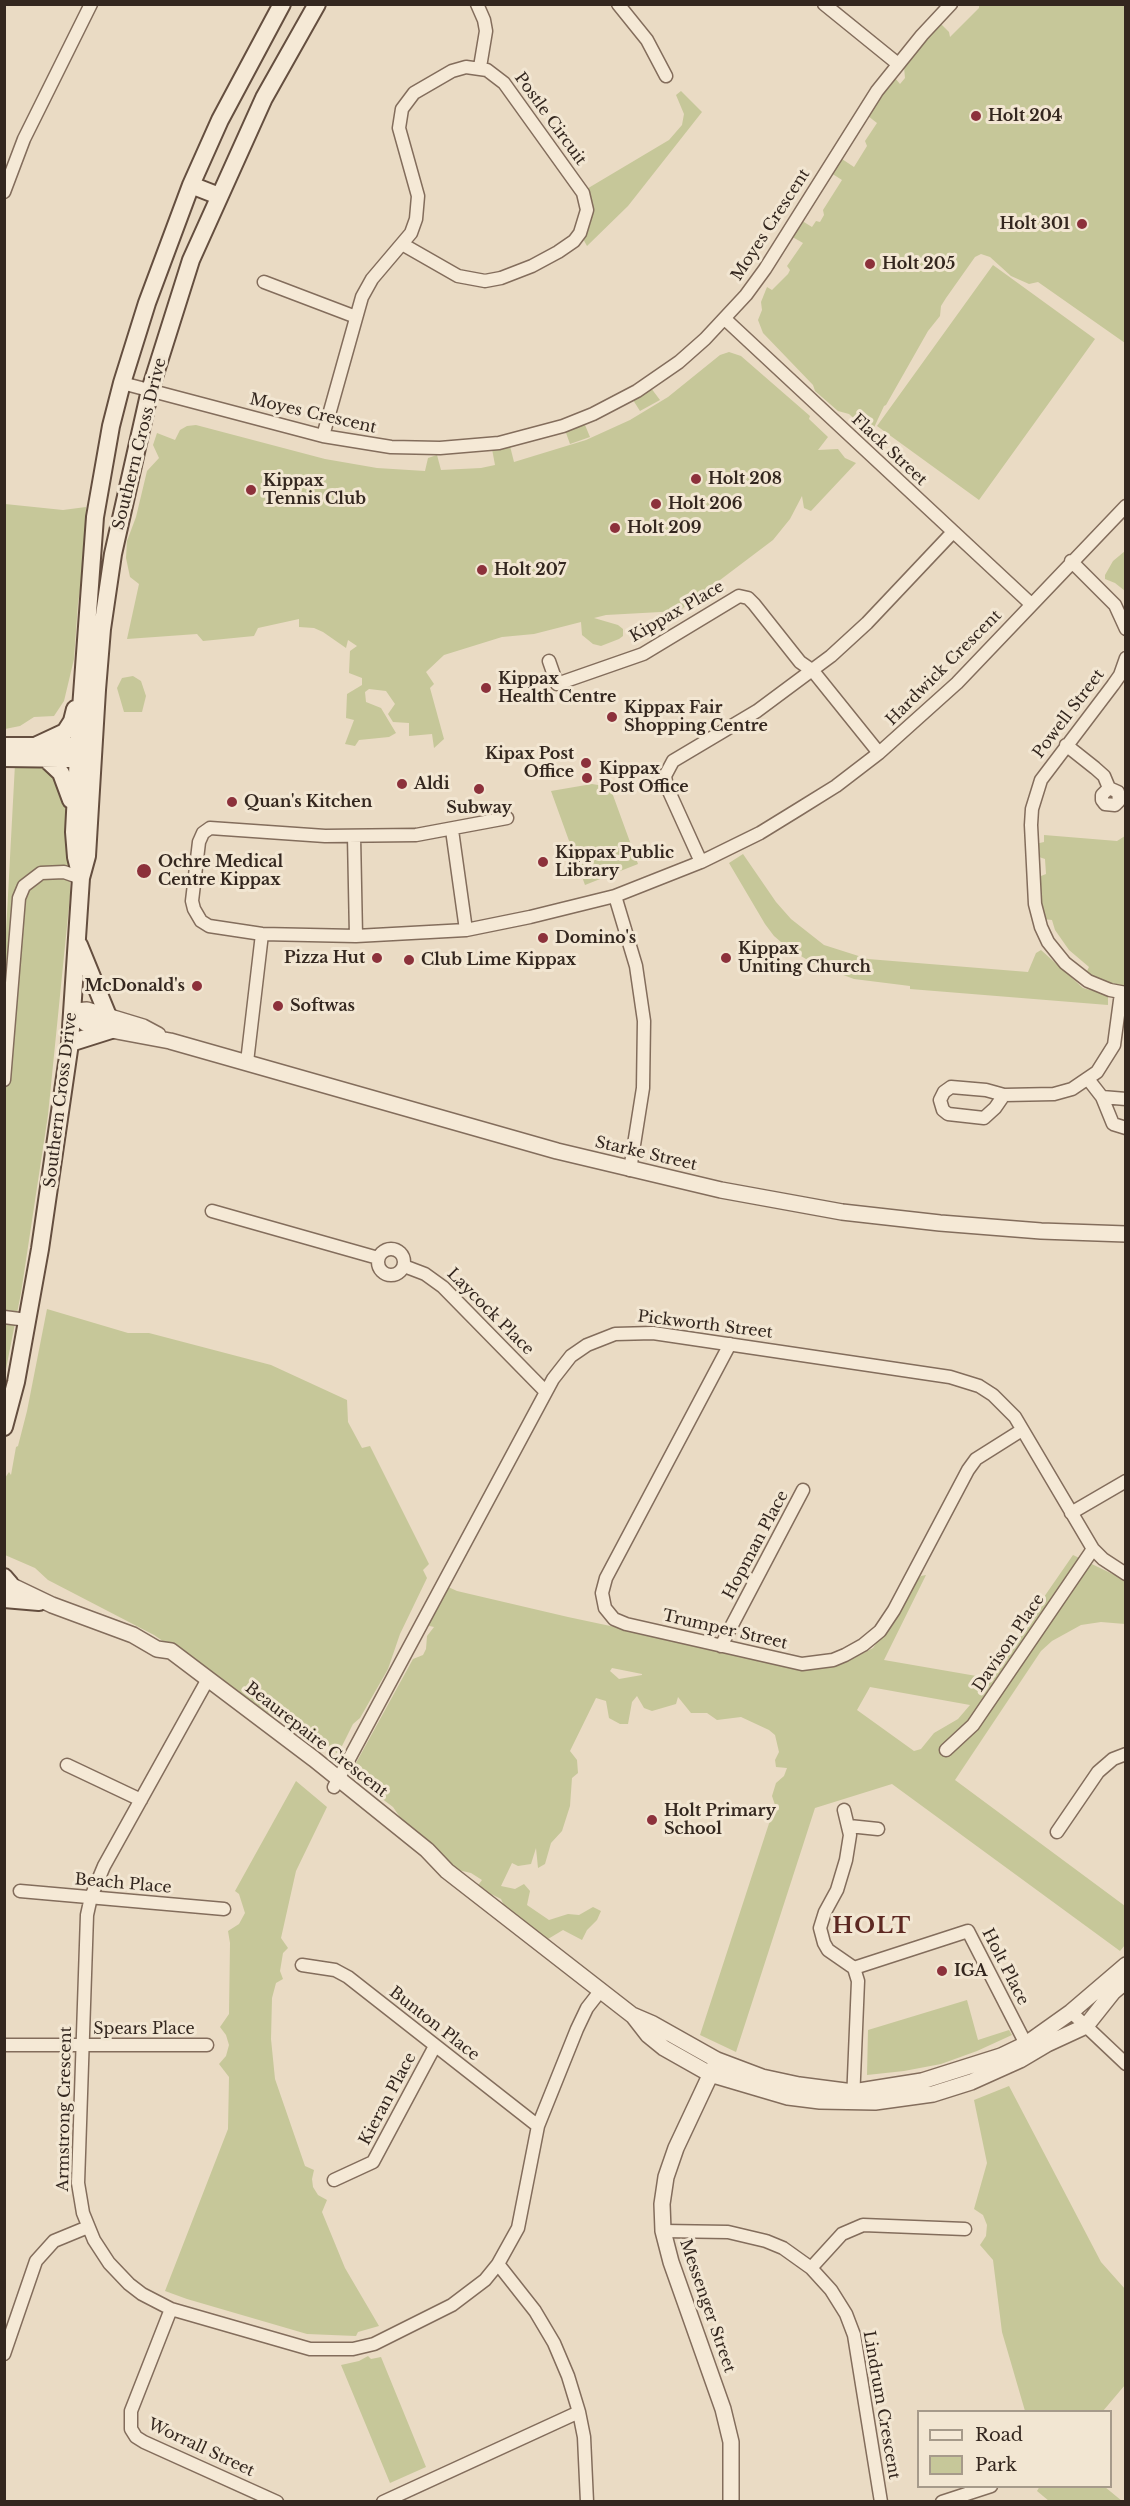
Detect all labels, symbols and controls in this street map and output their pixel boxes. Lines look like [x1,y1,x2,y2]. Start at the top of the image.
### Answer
street label: Postle Circuit [510,69,590,169]
place label: Holt 204 [988,106,1062,126]
marker: Holt 204 [969,109,983,123]
street label: Moyes Crescent [728,165,814,285]
place label: Holt 301 [999,214,1070,234]
marker: Holt 301 [1075,217,1089,231]
place label: Holt 205 [882,254,955,274]
marker: Holt 205 [863,257,877,271]
street label: Southern Cross Drive [109,356,171,532]
street label: Moyes Crescent [248,390,378,438]
street label: Flack Street [847,410,931,490]
place label: Holt 208 [708,469,782,489]
place label: Kippax Tennis Club [263,471,366,509]
marker: Holt 208 [689,472,703,486]
marker: Kippax Tennis Club [244,483,258,497]
place label: Holt 206 [668,494,743,514]
marker: Holt 206 [649,497,663,511]
place label: Holt 209 [627,518,702,538]
marker: Holt 209 [608,521,622,535]
place label: Holt 207 [494,560,566,580]
marker: Holt 207 [475,563,489,577]
street label: Kippax Place [626,577,728,647]
street label: Hardwick Crescent [882,606,1006,730]
street label: Powell Street [1029,666,1109,762]
place label: Kippax Health Centre [498,669,616,707]
marker: Kippax Health Centre [479,681,493,695]
place label: Kippax Fair Shopping Centre [624,698,768,736]
marker: Kippax Fair Shopping Centre [605,710,619,724]
place label: Kipax Post Office [485,744,574,782]
marker: Kipax Post Office [579,756,593,770]
place label: Kippax Post Office [599,759,689,797]
marker: Kippax Post Office [580,771,594,785]
place label: Aldi [414,774,450,794]
marker: Aldi [395,777,409,791]
marker: Subway [472,782,486,796]
place label: Quan's Kitchen [244,792,372,812]
marker: Quan's Kitchen [225,795,239,809]
place label: Subway [446,798,512,818]
place label: Kippax Public Library [555,843,674,881]
place label: Ochre Medical Centre Kippax [158,852,283,890]
marker: Kippax Public Library [536,855,550,869]
marker: Ochre Medical Centre Kippax [135,862,153,880]
place label: Domino's [555,928,636,948]
marker: Domino's [536,931,550,945]
place label: Kippax Uniting Church [738,939,871,977]
place label: Pizza Hut [284,948,365,968]
place label: Club Lime Kippax [421,950,576,970]
marker: Pizza Hut [370,951,384,965]
marker: Kippax Uniting Church [719,951,733,965]
marker: Club Lime Kippax [402,953,416,967]
place label: McDonald's [84,976,185,996]
marker: McDonald's [190,979,204,993]
place label: Softwas [290,996,355,1016]
marker: Softwas [271,999,285,1013]
street label: Southern Cross Drive [41,1011,81,1189]
street label: Starke Street [593,1133,699,1175]
street label: Laycock Place [443,1265,537,1359]
street label: Pickworth Street [636,1307,774,1343]
street label: Hopman Place [719,1487,793,1603]
street label: Davison Place [969,1590,1049,1696]
street label: Trumper Street [661,1606,789,1654]
street label: Beaurepaire Crescent [241,1678,391,1802]
place label: Holt Primary School [664,1801,776,1839]
marker: Holt Primary School [645,1813,659,1827]
street label: Beach Place [74,1870,172,1898]
district label: HOLT [832,1914,912,1940]
street label: Holt Place [977,1925,1033,2009]
place label: IGA [954,1961,987,1981]
marker: IGA [935,1964,949,1978]
street label: Bunton Place [385,1983,483,2065]
street label: Spears Place [93,2019,195,2039]
street label: Armstrong Crescent [54,2026,76,2192]
street label: Kieran Place [356,2049,420,2149]
street label: Messenger Street [675,2237,739,2375]
street label: Lindrum Crescent [858,2329,904,2481]
legend [917,2410,1112,2488]
street label: Worrall Street [145,2415,257,2481]
text: Road [975,2424,1023,2446]
text: Park [975,2454,1017,2476]

